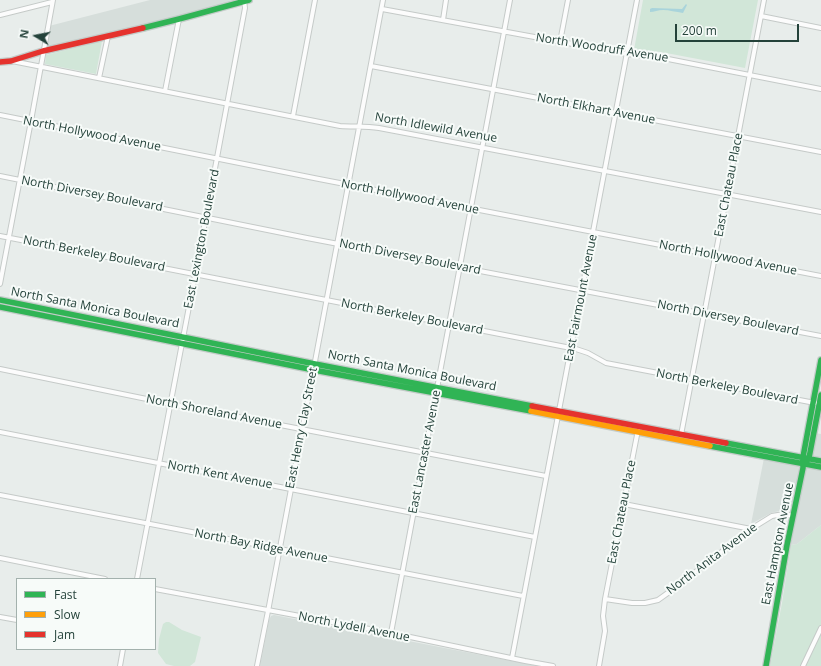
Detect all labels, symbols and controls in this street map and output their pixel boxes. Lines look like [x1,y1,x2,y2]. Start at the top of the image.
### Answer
north arrow [16,16,56,56]
scale bar [677,16,801,42]
text: 200 m [682,22,717,39]
text: N [16,28,32,40]
street label: North Woodruff Avenue [535,30,669,66]
street label: North Elkhart Avenue [536,90,656,128]
street label: North Idlewild Avenue [374,110,498,146]
street label: North Hollywood Avenue [22,114,162,154]
street label: East Chateau Place [712,132,746,238]
street label: East Lexington Boulevard [181,168,223,310]
street label: North Diversey Boulevard [20,173,164,215]
street label: North Hollywood Avenue [340,177,480,217]
street label: North Berkeley Boulevard [22,233,166,275]
street label: East Fairmount Avenue [562,233,600,363]
street label: North Diversey Boulevard [338,236,482,278]
street label: North Hollywood Avenue [658,238,798,278]
street label: North Santa Monica Boulevard [9,285,181,331]
street label: North Berkeley Boulevard [340,296,484,338]
street label: North Diversey Boulevard [656,297,800,339]
street label: North Santa Monica Boulevard [326,348,498,394]
street label: East Henry Clay Street [283,366,321,490]
street label: North Berkeley Boulevard [655,366,799,408]
street label: East Lancaster Avenue [406,389,444,515]
street label: North Shoreland Avenue [145,392,283,432]
street label: North Kent Avenue [166,458,274,492]
street label: East Chateau Place [605,459,639,565]
street label: East Hampton Avenue [759,482,797,606]
street label: North Anita Avenue [664,520,760,598]
street label: North Bay Ridge Avenue [193,526,329,566]
legend [16,578,156,650]
text: Fast [54,586,77,603]
text: Slow [54,606,80,623]
street label: North Lydell Avenue [297,609,411,645]
text: Jam [54,626,75,643]

